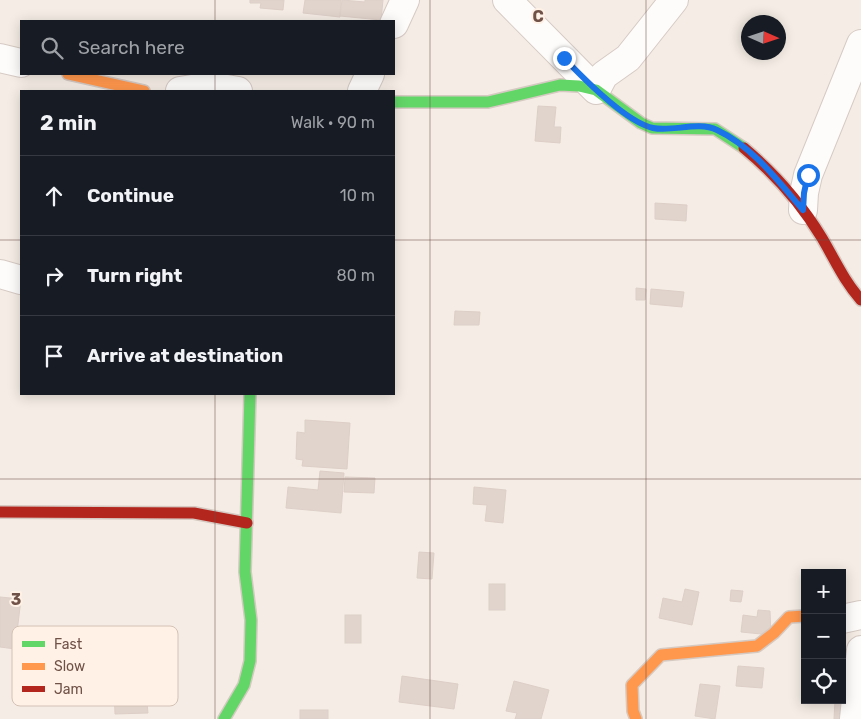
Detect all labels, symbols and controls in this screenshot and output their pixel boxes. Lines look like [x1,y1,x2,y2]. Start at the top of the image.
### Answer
text: C [532,7,544,26]
north arrow [741,15,786,60]
search box [20,20,395,75]
icon: search [38,34,66,62]
text: Search here [78,36,185,59]
route end [553,47,576,70]
text: 2 min [40,110,97,135]
text: Walk · 90 m [291,113,375,132]
route start [797,164,820,187]
icon: ahead [40,182,68,210]
text: Continue [87,184,174,207]
text: 10 m [340,186,375,205]
icon: right [40,262,68,290]
text: Turn right [87,264,182,287]
text: 80 m [337,266,375,285]
icon: arrive [40,342,68,370]
text: Arrive at destination [87,344,283,367]
map controls [801,569,846,704]
button: + [801,569,846,614]
text: 3 [11,590,21,609]
button: − [801,614,846,659]
legend [12,626,178,706]
text: Fast [54,636,83,653]
text: Slow [54,658,85,675]
button: locate [801,659,846,704]
text: Jam [54,681,83,698]

